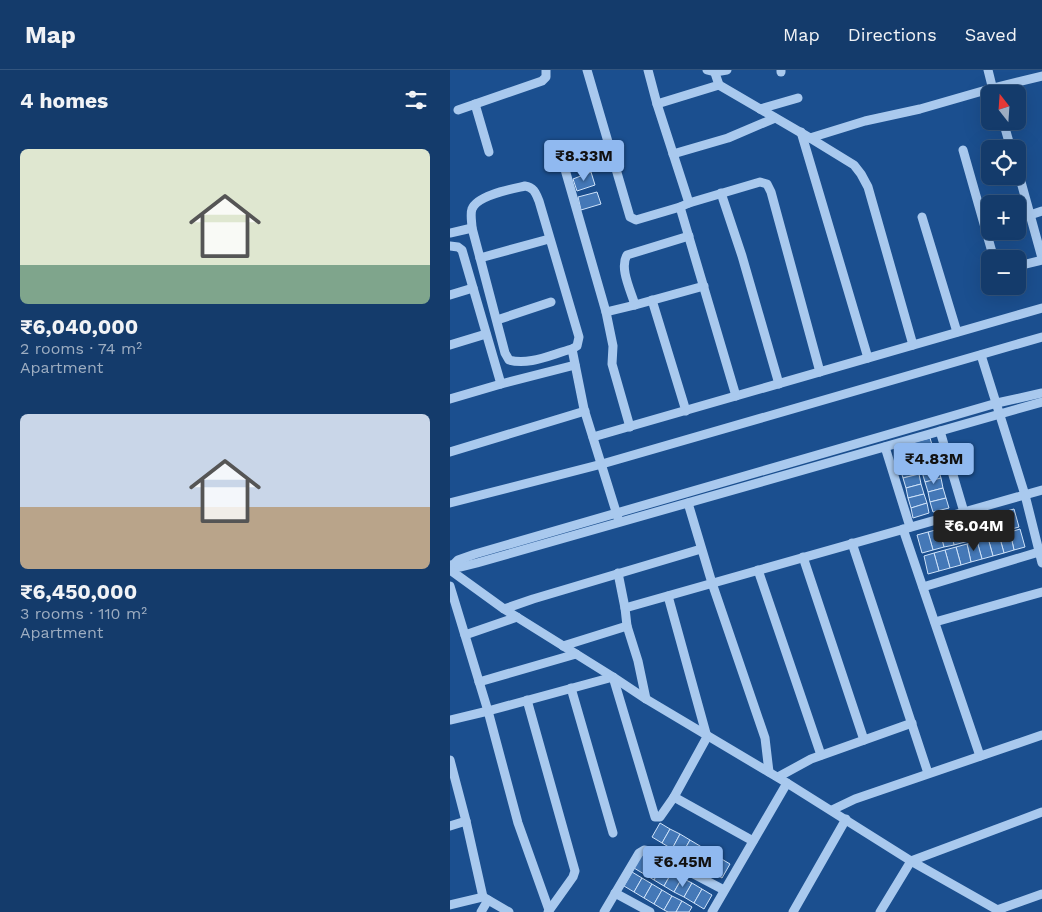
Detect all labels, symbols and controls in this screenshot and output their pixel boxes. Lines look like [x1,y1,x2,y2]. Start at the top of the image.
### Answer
text: Map [25,21,76,49]
text: Map [783,24,820,45]
text: Directions [848,24,937,45]
text: Saved [965,24,1017,45]
north arrow [981,85,1026,130]
map controls [981,85,1026,295]
icon: filters [402,86,430,114]
text: 4 homes [20,88,108,113]
pin: ₹8.33M [543,140,625,182]
button: locate [981,140,1026,185]
text: ₹8.33M [555,146,613,165]
icon: home [180,181,270,271]
button: + [981,195,1026,240]
button: − [981,250,1026,295]
text: ₹6,040,000 [20,314,138,339]
text: 2 rooms · 74 m² [20,339,142,358]
text: Apartment [20,358,103,377]
pin: ₹4.83M [893,442,975,485]
icon: home [180,446,270,536]
text: ₹4.83M [905,449,963,468]
pin: ₹6.04M [933,510,1015,552]
text: ₹6.04M [944,516,1004,535]
text: ₹6,450,000 [20,579,137,604]
text: 3 rooms · 110 m² [20,604,147,623]
text: Apartment [20,623,103,642]
pin: ₹6.45M [642,846,724,888]
text: ₹6.45M [654,852,712,871]

